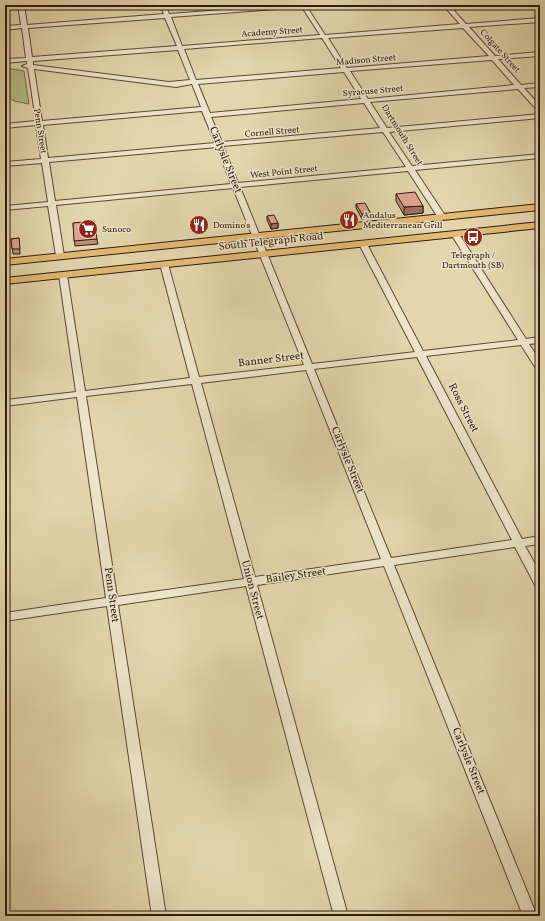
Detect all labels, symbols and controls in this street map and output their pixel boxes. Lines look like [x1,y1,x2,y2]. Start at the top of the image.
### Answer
street label: Academy Street [241,23,303,41]
street label: Colgate Street [477,26,523,76]
street label: Madison Street [336,51,396,69]
street label: Syracuse Street [342,82,404,100]
street label: Dartmouth Street [378,102,426,168]
street label: Penn Street [30,108,50,154]
street label: Cornell Street [244,123,300,141]
street label: Carlysle Street [205,124,245,196]
street label: West Point Street [250,162,318,182]
restaurant icon: Andalus Mediterranean Grill [338,209,360,231]
place label: Andalus Mediterranean Grill [363,209,443,232]
restaurant icon: Domino's [188,214,210,236]
supermarket icon: Sunoco [77,218,99,240]
place label: Domino's [213,219,251,232]
place label: Sunoco [102,223,131,236]
bus stop icon: Telegraph / Dartmouth (SB) [462,226,484,248]
street label: South Telegraph Road [218,229,324,255]
place label: Telegraph / Dartmouth (SB) [442,249,504,272]
street label: Banner Street [237,348,305,371]
street label: Ross Street [444,381,482,435]
street label: Carlysle Street [327,424,367,496]
street label: Union Street [237,559,267,621]
street label: Bailey Street [265,564,327,588]
street label: Penn Street [100,566,122,624]
street label: Carlysle Street [448,725,488,797]

